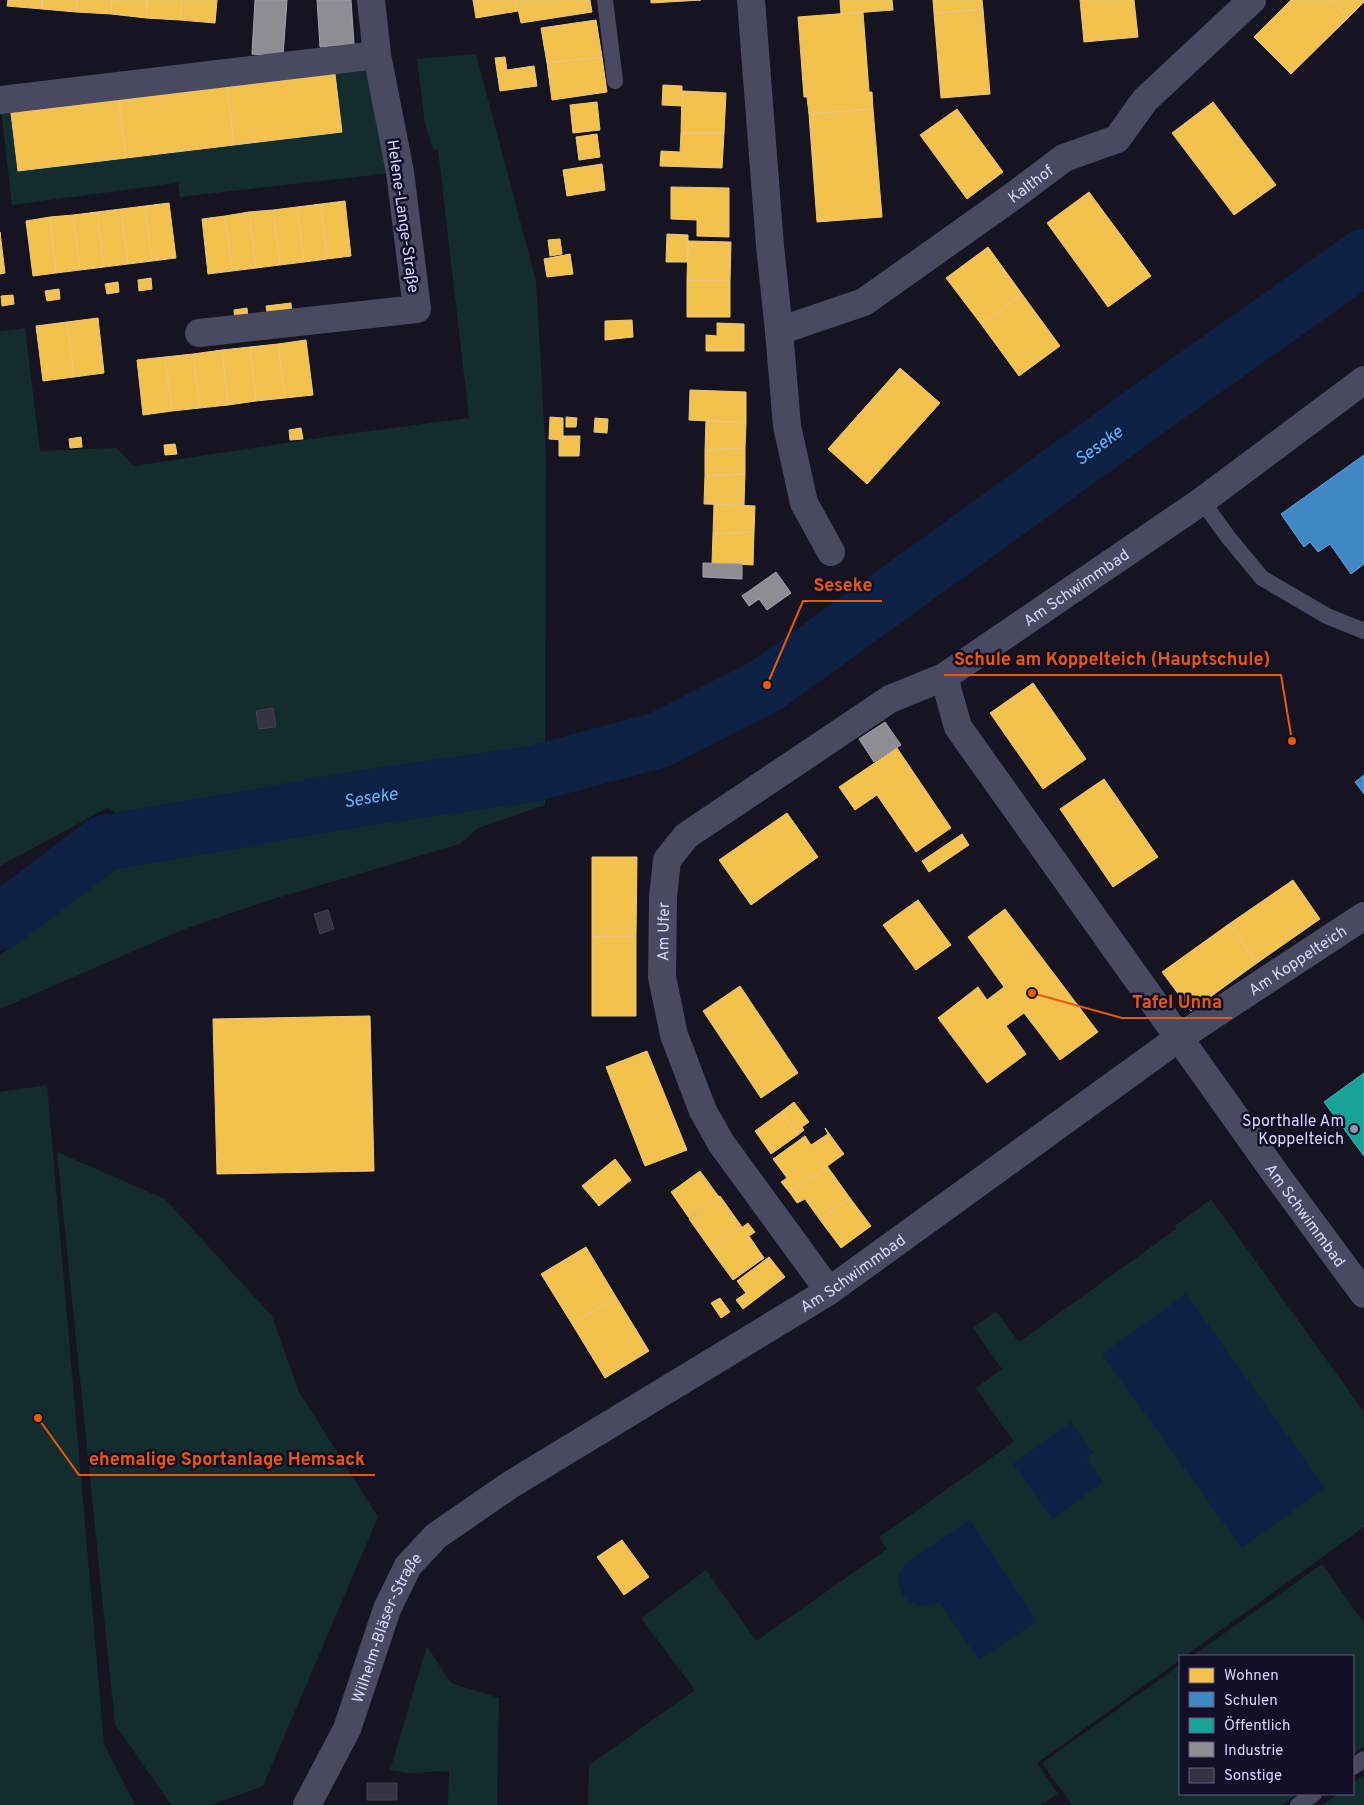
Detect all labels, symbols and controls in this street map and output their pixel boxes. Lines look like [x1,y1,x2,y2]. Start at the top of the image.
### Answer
street label: Helene-Lange-Straße [381,138,423,294]
street label: Kalthof [1005,161,1059,209]
water label: Seseke [1071,421,1129,472]
street label: Am Schwimmbad [1020,545,1134,632]
callout: Seseke [803,568,882,601]
text: Seseke [814,575,872,598]
callout: Schule am Koppelteich (Hauptschule) [944,642,1281,675]
text: Schule am Koppelteich (Hauptschule) [954,649,1270,672]
water label: Seseke [342,783,400,814]
street label: Am Ufer [654,902,675,961]
street label: Am Koppelteich [1245,922,1351,1001]
callout: Tafel Unna [1122,985,1232,1018]
text: Tafel Unna [1132,992,1222,1015]
place label: Sporthalle Am Koppelteich [1242,1112,1344,1150]
marker: Sporthalle Am Koppelteich [1348,1123,1360,1135]
street label: Am Schwimmbad [1259,1160,1349,1272]
street label: Am Schwimmbad [797,1231,910,1318]
callout: ehemalige Sportanlage Hemsack [79,1442,375,1475]
text: ehemalige Sportanlage Hemsack [89,1449,365,1472]
street label: Wilhelm-Bläser-Straße [348,1549,427,1706]
legend [1179,1655,1354,1795]
text: Wohnen [1224,1667,1279,1686]
text: Schulen [1224,1692,1278,1711]
text: Öffentlich [1224,1716,1291,1736]
text: Industrie [1224,1742,1283,1761]
text: Sonstige [1224,1767,1282,1786]

